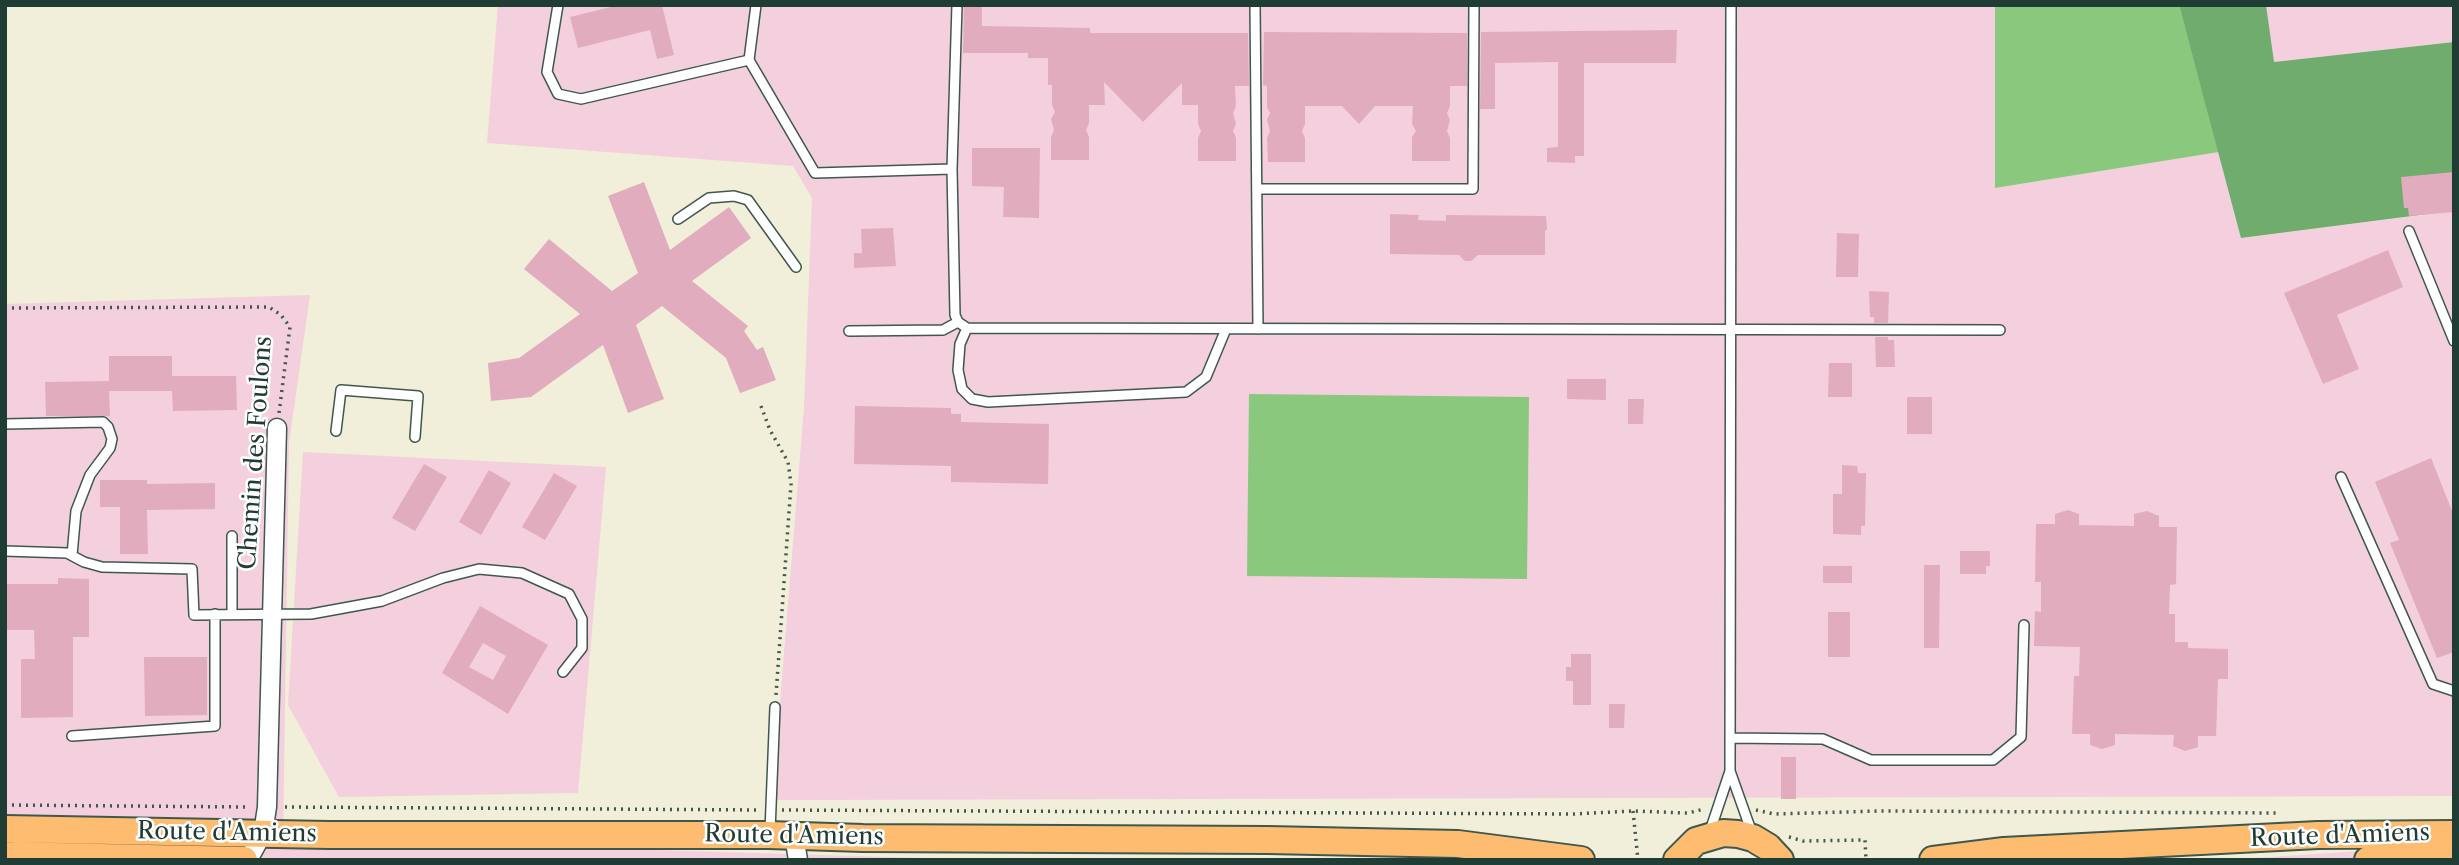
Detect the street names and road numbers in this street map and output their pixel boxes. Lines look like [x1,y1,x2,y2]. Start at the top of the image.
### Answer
street label: Chemin des Foulons [233,335,279,571]
street label: Route d'Amiens [137,817,317,849]
street label: Route d'Amiens [2250,818,2430,854]
street label: Route d'Amiens [704,820,884,852]

